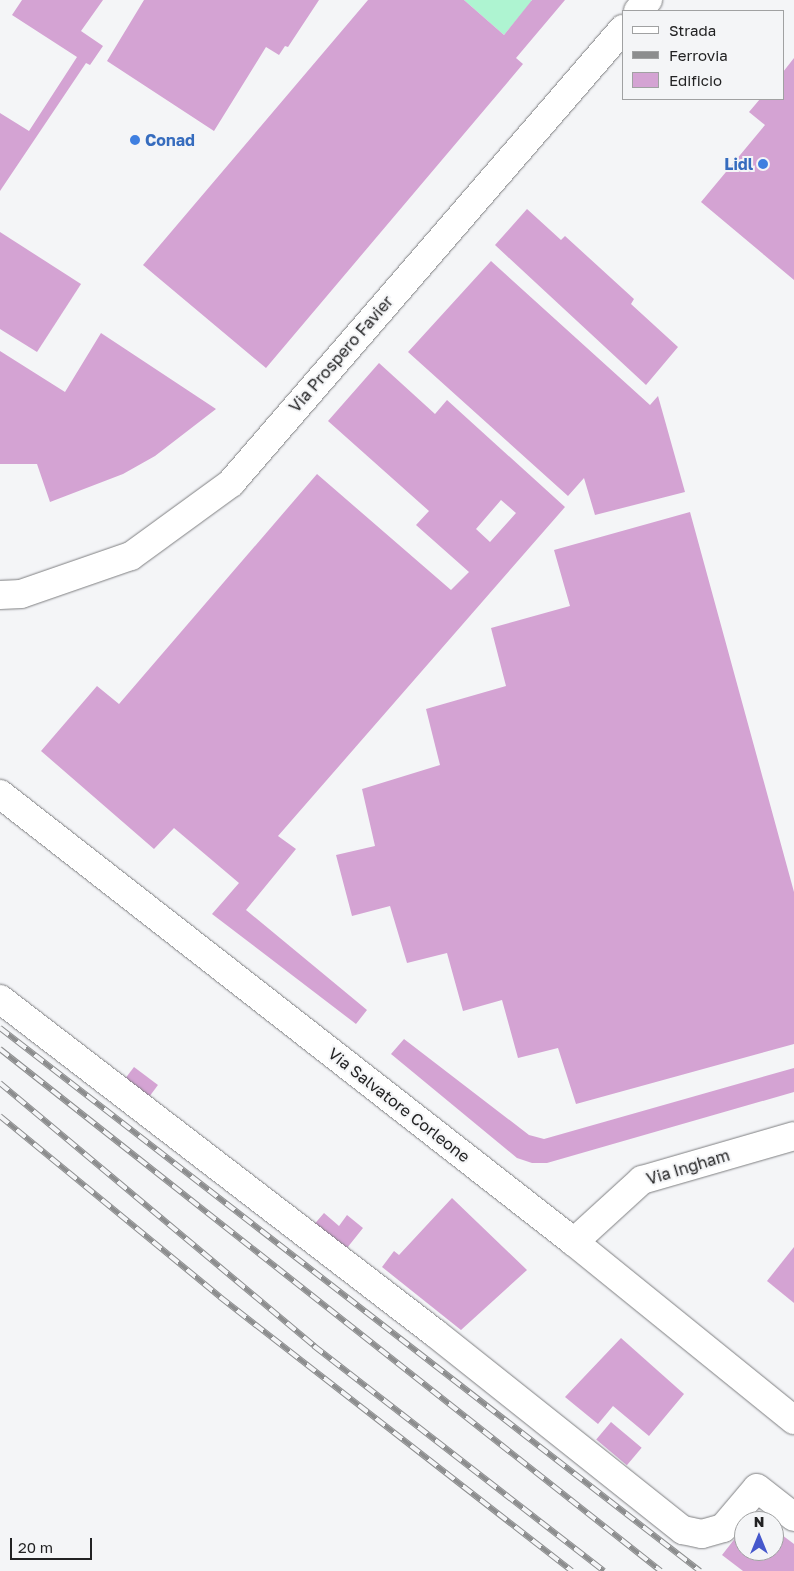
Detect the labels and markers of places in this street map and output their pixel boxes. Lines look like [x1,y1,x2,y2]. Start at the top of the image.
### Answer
place label: Conad [145,130,195,150]
marker: Conad [129,134,141,146]
place label: Lidl [724,154,753,174]
marker: Lidl [757,158,769,170]

